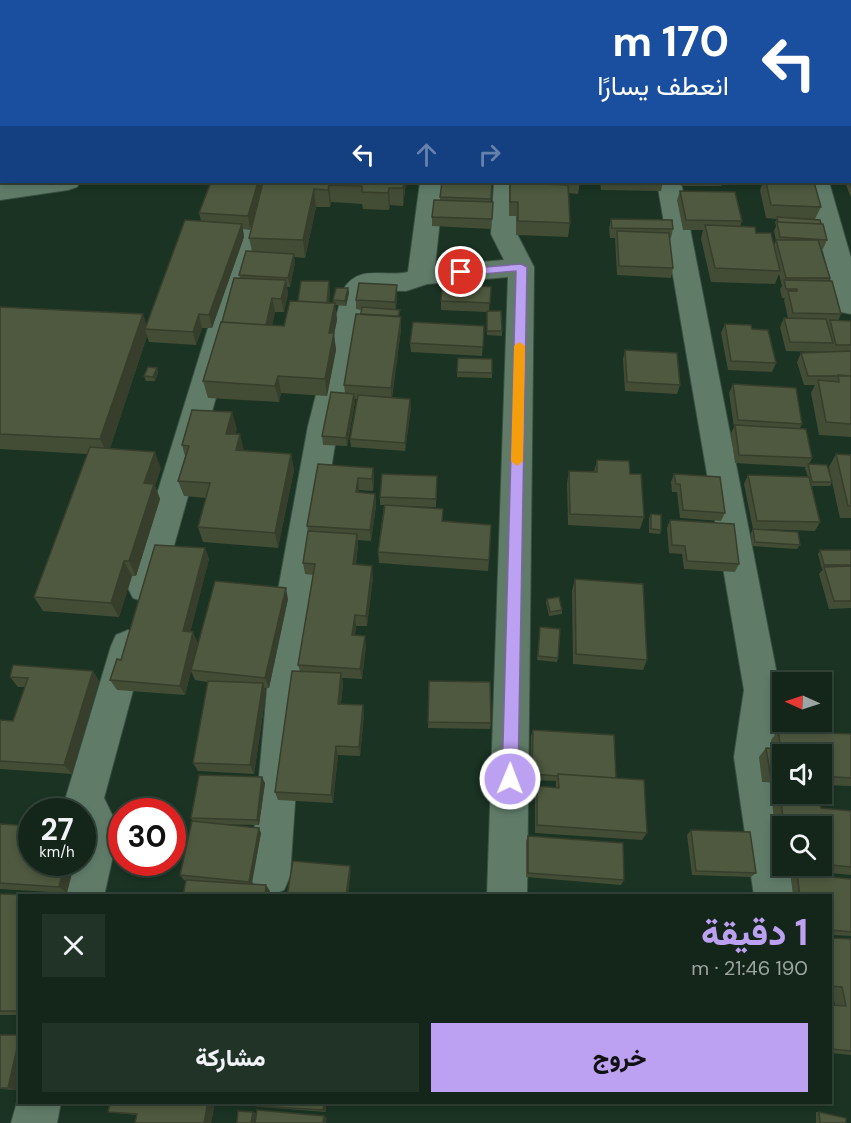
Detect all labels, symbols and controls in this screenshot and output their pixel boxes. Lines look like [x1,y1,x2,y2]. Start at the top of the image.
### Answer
text: 170 m [612,14,729,69]
icon: left [750,24,828,102]
text: انعطف يسارًا [597,68,729,103]
icon: left [347,138,380,171]
icon: ahead [410,138,443,171]
icon: right [473,138,506,171]
pin [435,246,486,297]
icon: arrive [444,255,477,288]
north arrow [772,672,832,732]
map controls [772,672,832,876]
button: sound [772,744,832,804]
position arrow [478,747,542,811]
speed limit sign: 30 [108,798,186,876]
text: 27 [40,810,74,849]
button: search [772,816,832,876]
text: km/h [39,842,75,862]
text: 1 دقيقة [701,909,808,956]
button: close [42,914,105,977]
text: 190 m · 21:46 [691,955,808,981]
button: مشاركة [42,1023,419,1092]
button: خروج [431,1023,808,1092]

